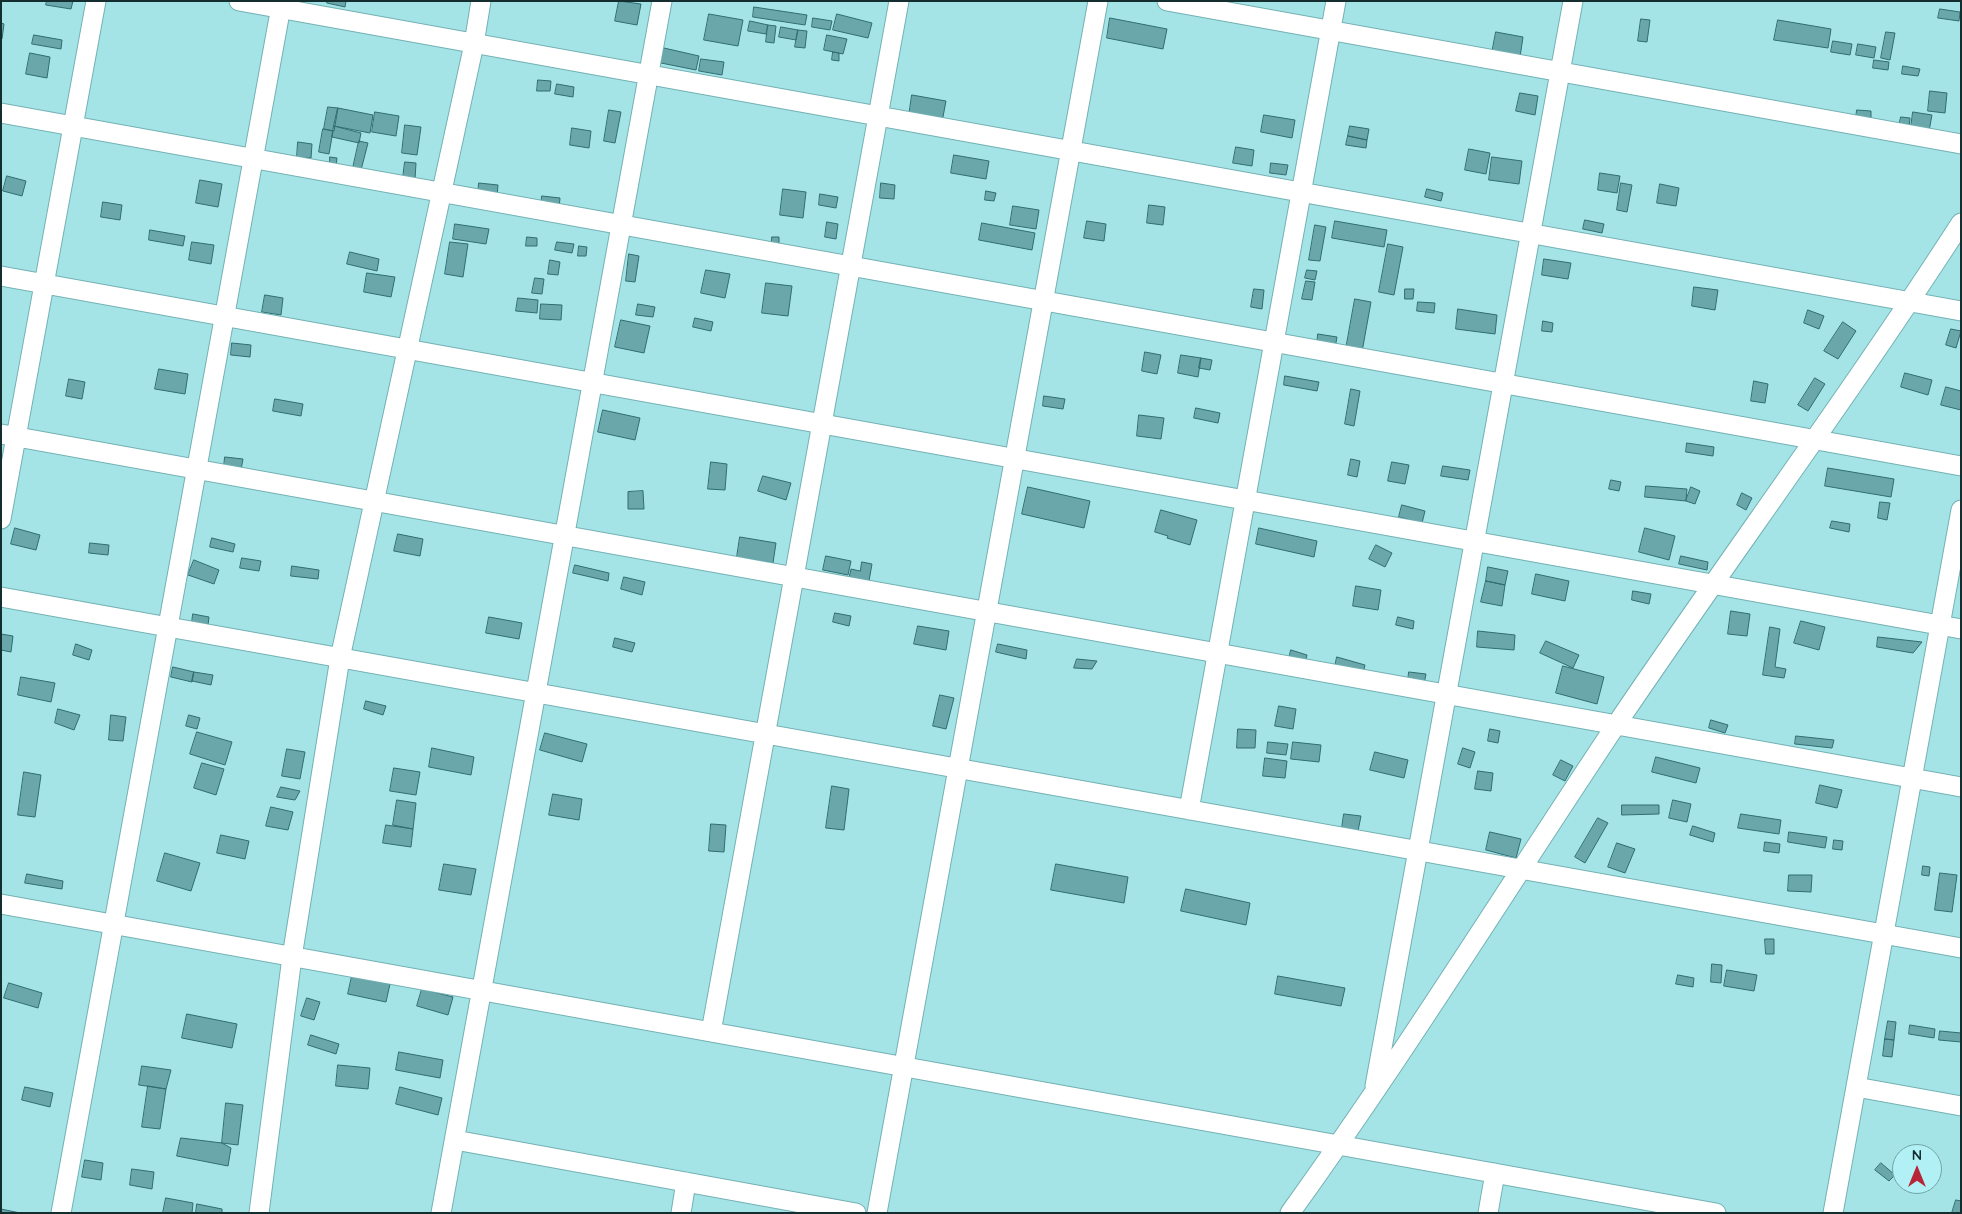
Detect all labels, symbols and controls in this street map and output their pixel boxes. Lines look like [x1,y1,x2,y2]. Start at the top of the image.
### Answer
north arrow [1892,1144,1942,1194]
text: N [1912,1146,1922,1164]

